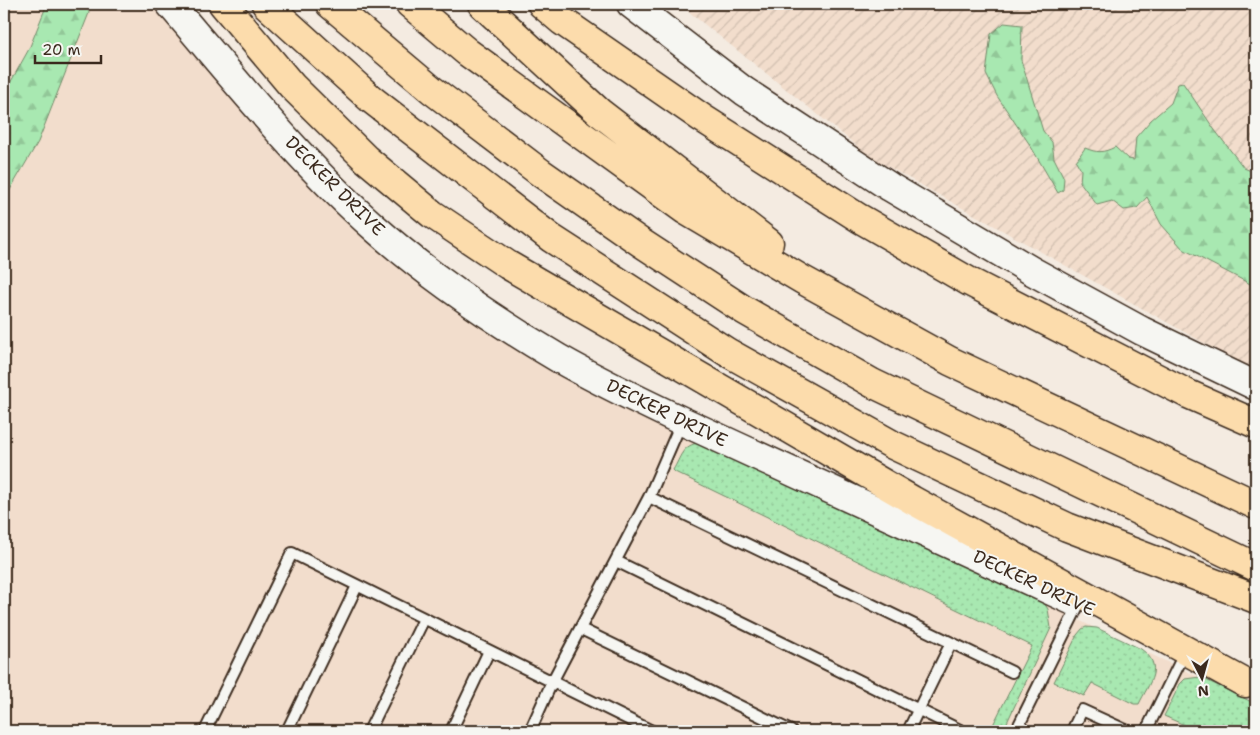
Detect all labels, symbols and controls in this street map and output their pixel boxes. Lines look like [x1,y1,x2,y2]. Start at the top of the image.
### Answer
scale bar [35,32,101,64]
text: 20 m [42,40,81,60]
street label: DECKER DRIVE [280,131,390,241]
street label: DECKER DRIVE [602,373,732,453]
street label: DECKER DRIVE [969,544,1099,622]
north arrow [1178,652,1228,702]
text: N [1197,681,1210,700]

